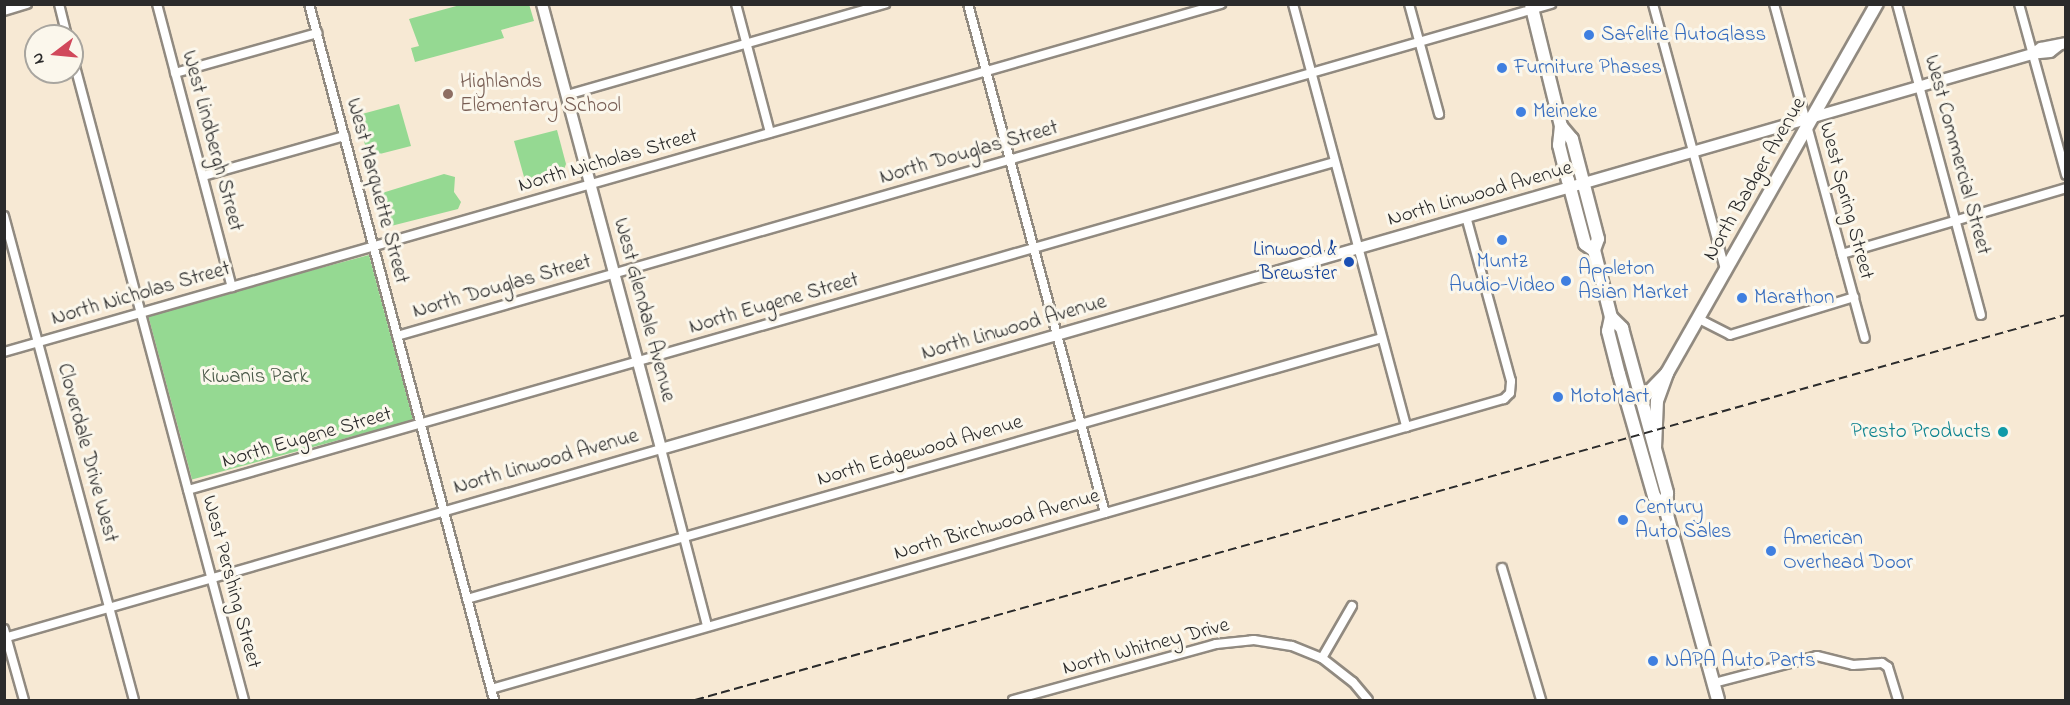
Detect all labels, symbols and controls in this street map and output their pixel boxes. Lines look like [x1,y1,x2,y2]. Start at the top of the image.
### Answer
place label: Safelite AutoGlass [1601,22,1766,48]
north arrow [24,24,84,84]
marker: Safelite AutoGlass [1582,28,1596,42]
street label: West Lindbergh Street [176,48,248,234]
text: N [26,50,52,67]
street label: West Commercial Street [1918,52,1996,258]
place label: Furniture Phases [1514,55,1662,81]
marker: Furniture Phases [1495,61,1509,75]
place label: Highlands Elementary School [460,69,621,119]
marker: Highlands Elementary School [441,87,455,101]
street label: North Badger Avenue [1698,93,1812,265]
street label: West Marquette Street [340,95,414,287]
place label: Meineke [1533,99,1597,125]
marker: Meineke [1514,105,1528,119]
street label: North Douglas Street [877,115,1061,191]
street label: West Spring Street [1813,120,1879,282]
street label: North Nicholas Street [516,123,700,199]
street label: North Linwood Avenue [1385,156,1575,232]
street label: West Glendale Avenue [607,215,681,405]
marker: Muntz Audio-Video [1495,233,1509,247]
place label: Linwood & Brewster [1253,237,1337,287]
street label: North Douglas Street [410,249,594,325]
place label: Muntz Audio-Video [1449,249,1555,299]
marker: Linwood & Brewster [1342,255,1356,269]
street label: North Nicholas Street [49,256,233,332]
place label: Appleton Asian Market [1578,256,1689,306]
street label: North Eugene Street [686,268,862,340]
marker: Appleton Asian Market [1559,274,1573,288]
place label: Marathon [1754,285,1834,311]
street label: North Linwood Avenue [919,290,1109,366]
marker: Marathon [1735,291,1749,305]
street label: Cloverdale Drive West [51,361,123,545]
park label: Kiwanis Park [201,364,309,390]
place label: MotoMart [1570,384,1649,410]
marker: MotoMart [1551,390,1565,404]
street label: North Eugene Street [219,402,395,474]
street label: North Edgewood Avenue [814,410,1026,492]
place label: Presto Products [1851,419,1991,445]
street label: North Linwood Avenue [451,424,641,500]
marker: Presto Products [1996,425,2010,439]
street label: North Birchwood Avenue [891,484,1103,566]
street label: West Pershing Street [196,493,266,671]
place label: Century Auto Sales [1635,495,1732,545]
marker: Century Auto Sales [1616,513,1630,527]
place label: American Overhead Door [1783,526,1913,576]
marker: American Overhead Door [1764,544,1778,558]
street label: North Whitney Drive [1060,613,1232,681]
place label: NAPA Auto Parts [1665,648,1816,674]
marker: NAPA Auto Parts [1646,654,1660,668]

